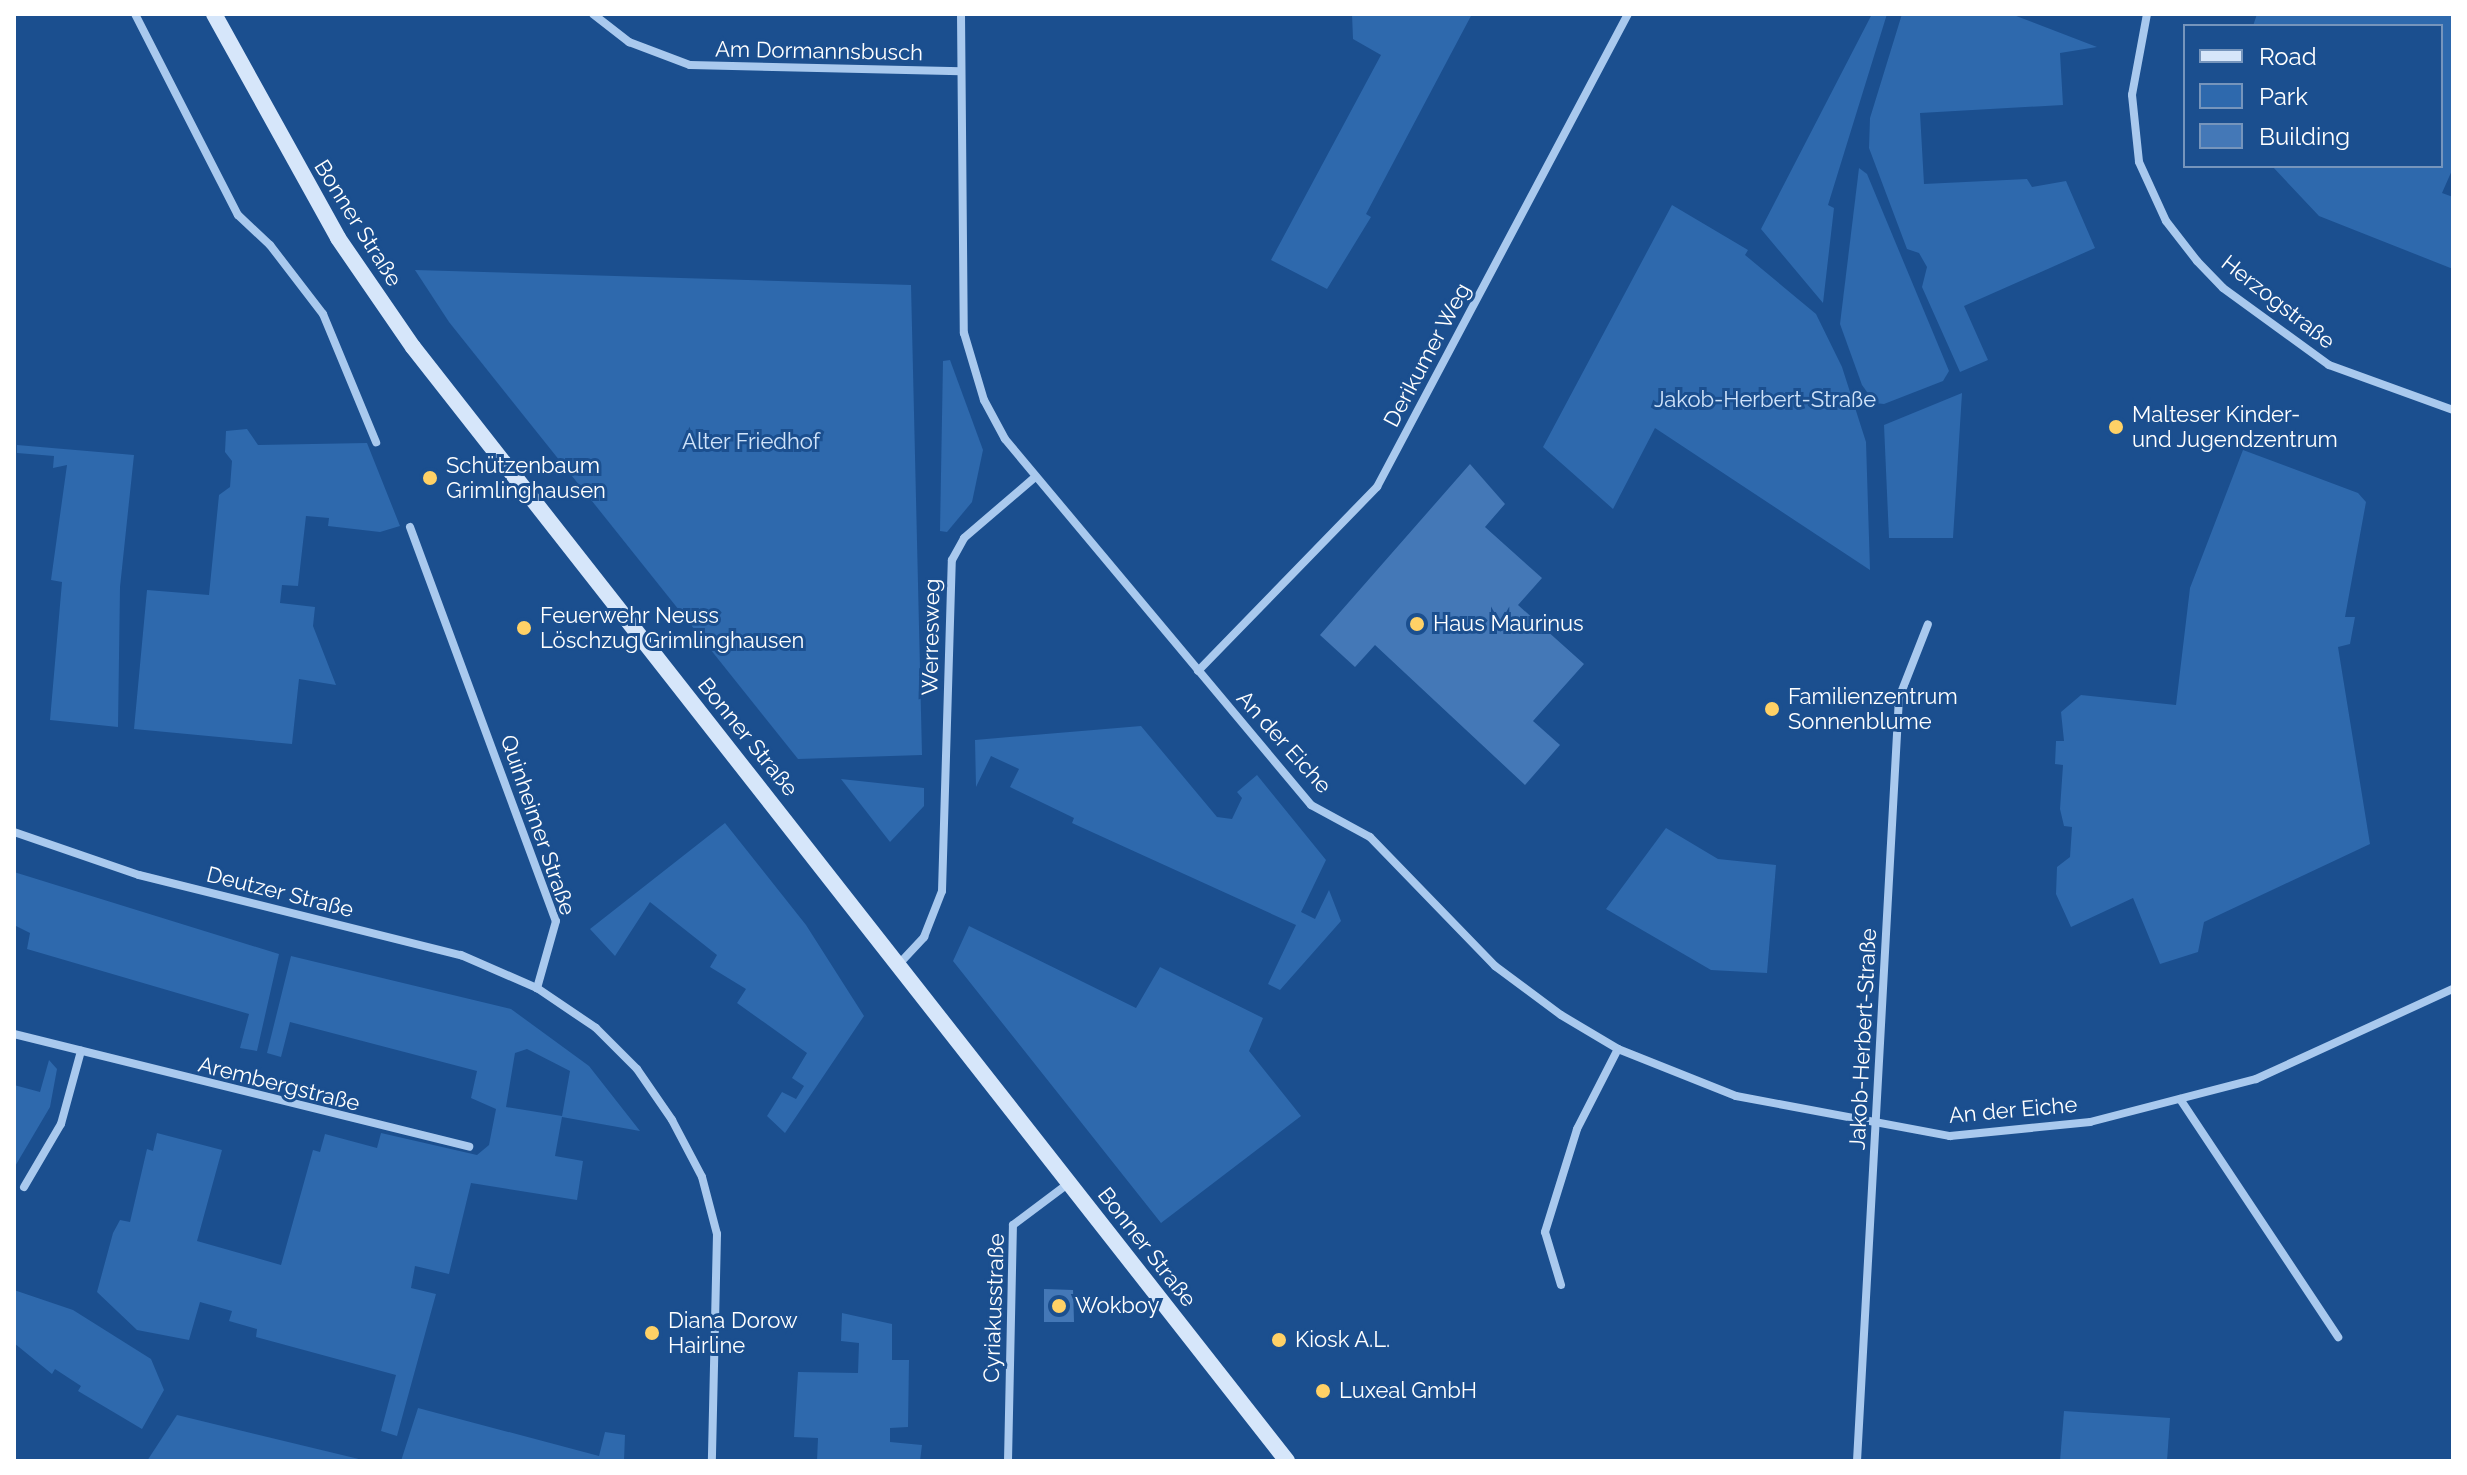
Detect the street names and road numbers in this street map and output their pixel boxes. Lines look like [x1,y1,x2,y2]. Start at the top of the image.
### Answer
street label: Am Dormannsbusch [715,36,923,66]
street label: Bonner Straße [308,155,408,291]
street label: Herzogstraße [2216,250,2340,354]
street label: Derikumer Weg [1378,278,1476,432]
street label: Werresweg [917,578,945,696]
street label: Bonner Straße [692,672,804,802]
street label: An der Eiche [1231,685,1337,799]
street label: Quinheimer Straße [495,731,581,919]
street label: Deutzer Straße [203,861,357,923]
street label: Jakob-Herbert-Straße [1844,927,1882,1151]
street label: Arembergstraße [195,1051,363,1117]
street label: An der Eiche [1947,1091,2079,1129]
street label: Bonner Straße [1092,1182,1202,1312]
street label: Cyriakusstraße [978,1233,1010,1383]

